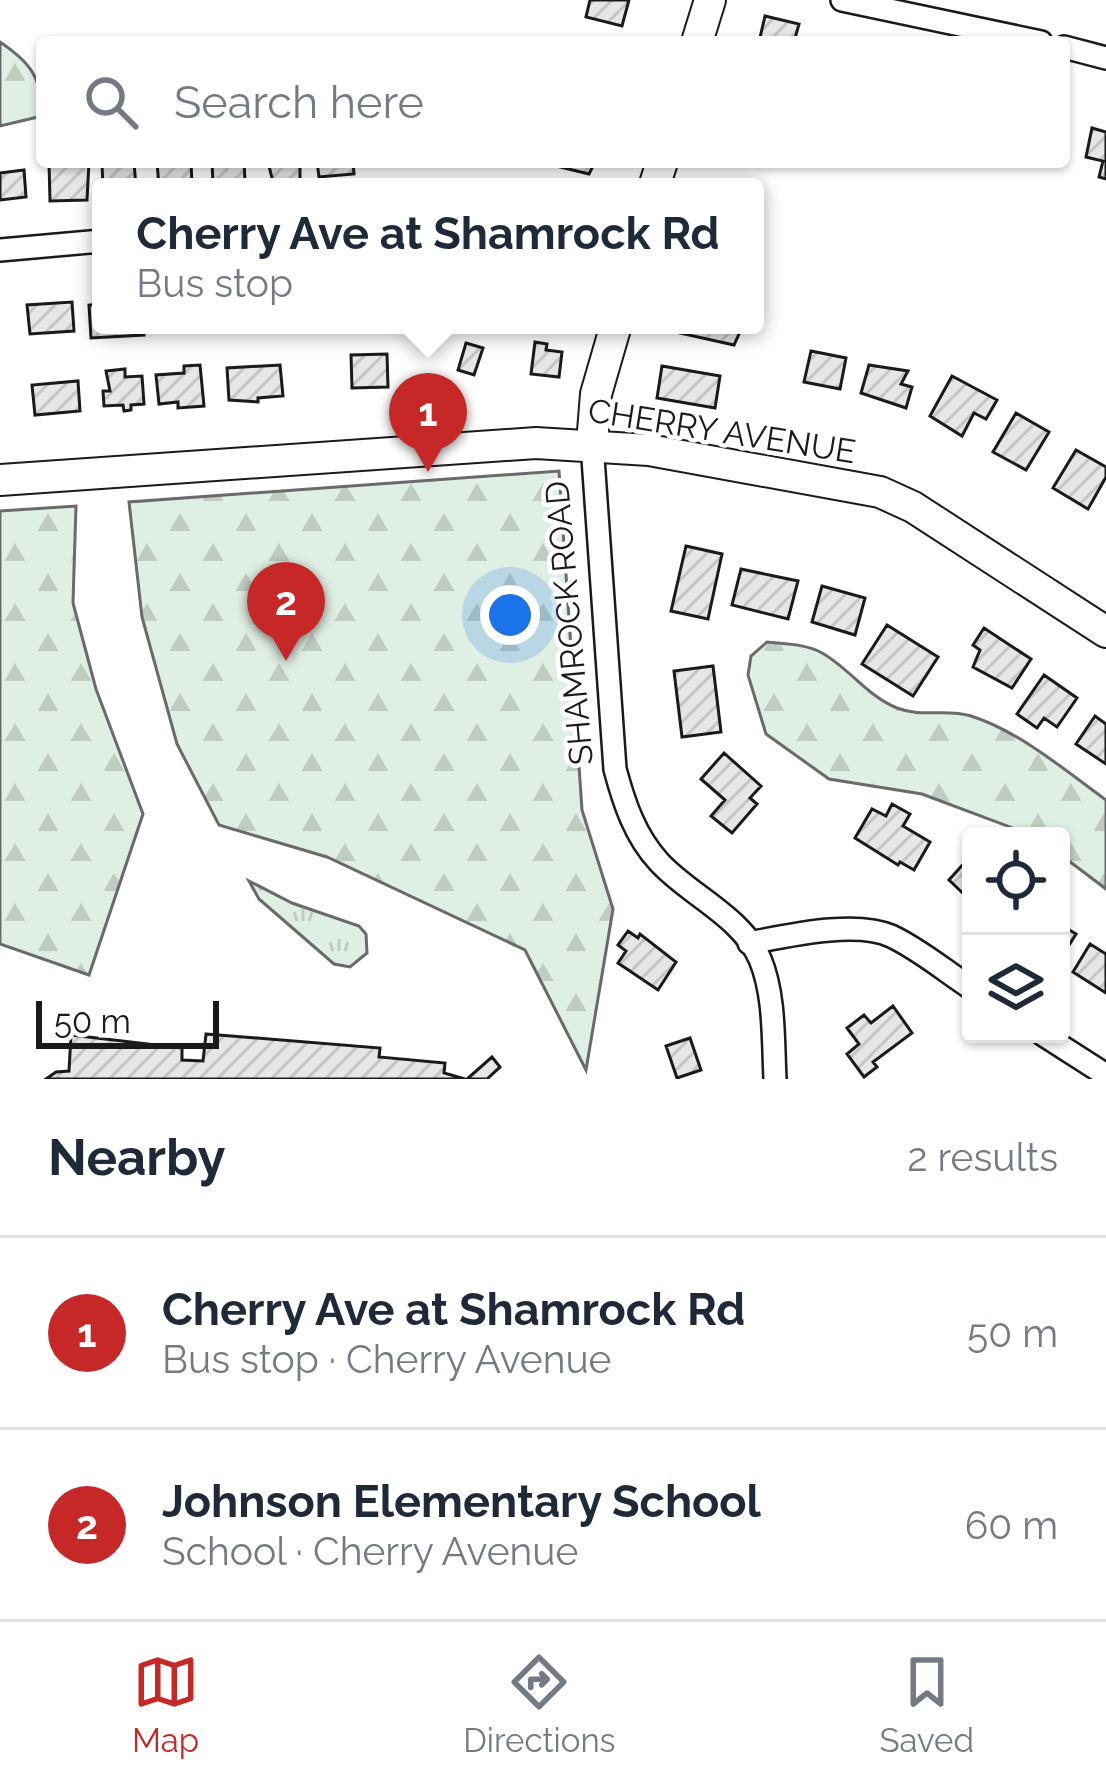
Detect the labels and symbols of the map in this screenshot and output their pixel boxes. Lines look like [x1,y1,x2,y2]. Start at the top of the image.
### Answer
pin: 1 [389,373,467,472]
street label: CHERRY AVENUE [585,391,859,471]
street label: SHAMROCK ROAD [537,479,601,767]
pin: 2 [247,562,325,661]
your location [480,585,540,645]
scale bar [36,995,219,1048]

